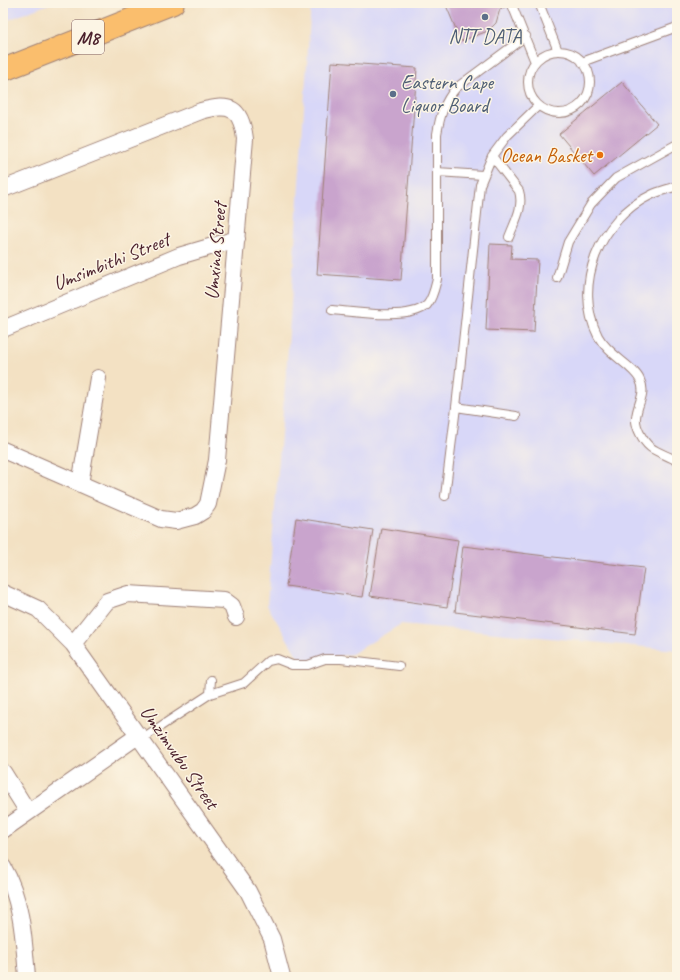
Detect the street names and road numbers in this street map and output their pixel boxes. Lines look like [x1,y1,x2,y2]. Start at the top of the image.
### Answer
road number: M8 [72,20,104,54]
street label: Umxina Street [199,198,232,301]
street label: Umsimbithi Street [49,225,176,296]
street label: Umzimvubu Street [135,701,226,816]

